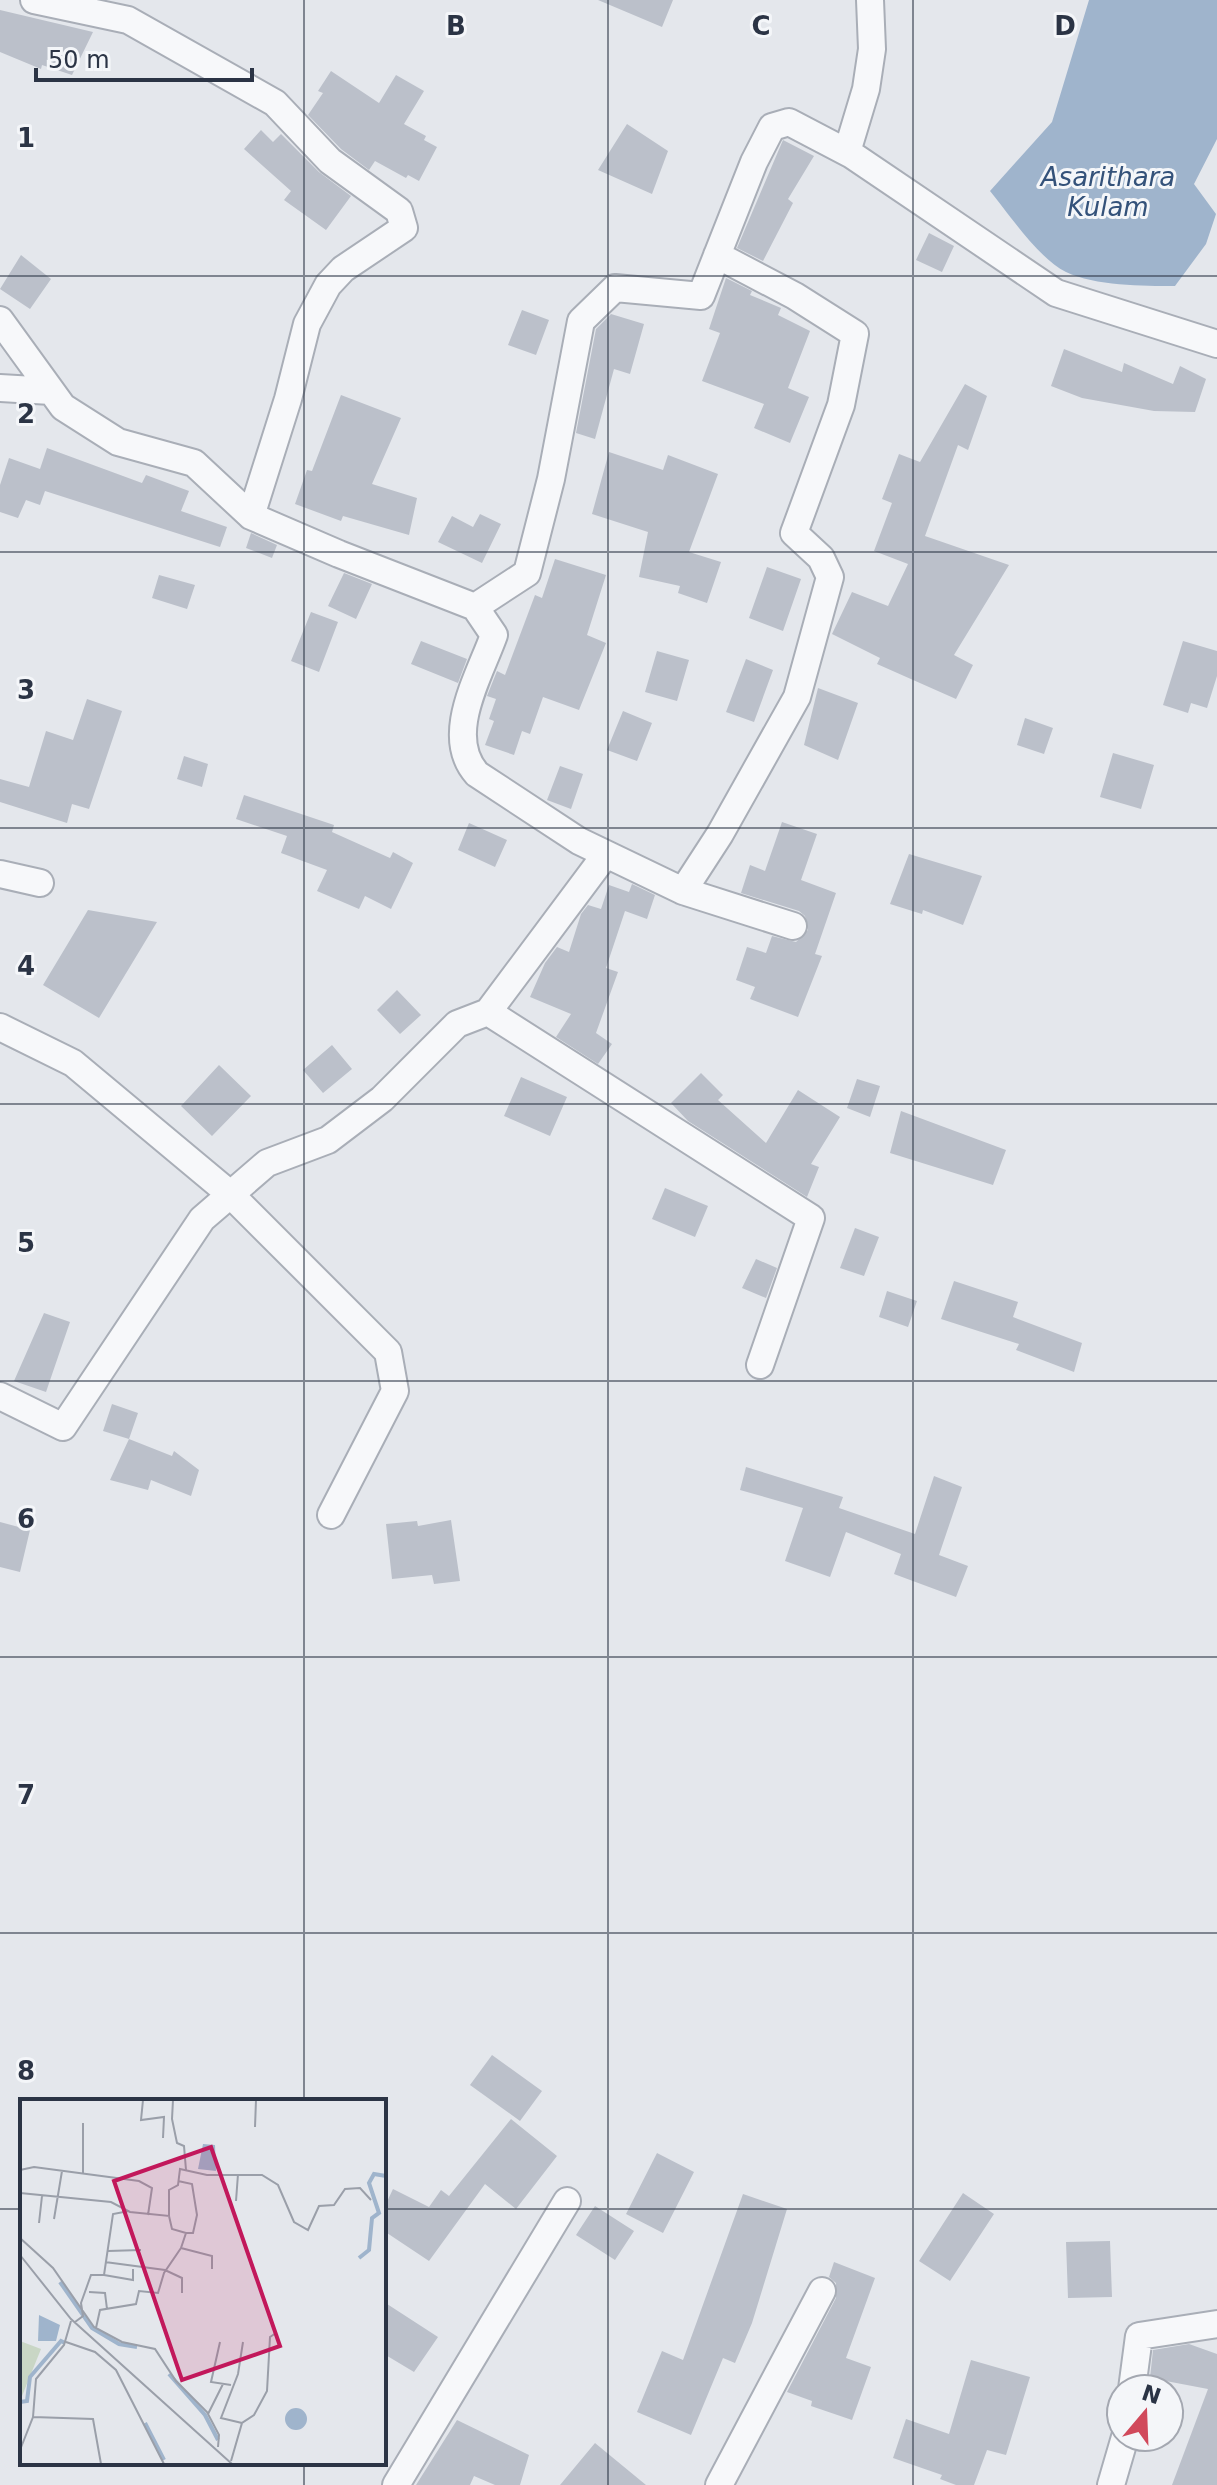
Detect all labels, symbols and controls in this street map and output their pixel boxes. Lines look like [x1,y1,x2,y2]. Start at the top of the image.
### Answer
text: B [446,11,466,41]
text: C [751,11,771,41]
text: D [1054,11,1076,41]
scale bar [36,32,252,82]
text: 50 m [48,46,110,74]
text: 1 [17,123,35,153]
water label: Asarithara Kulam [1039,162,1175,222]
text: 2 [17,399,35,429]
text: 3 [17,675,35,705]
text: 4 [17,951,35,981]
text: 5 [17,1228,35,1258]
text: 6 [17,1504,35,1534]
text: 7 [17,1780,35,1810]
text: 8 [17,2056,35,2086]
inset map [20,2099,386,2465]
north arrow [1105,2373,1185,2453]
text: N [1139,2380,1164,2409]

